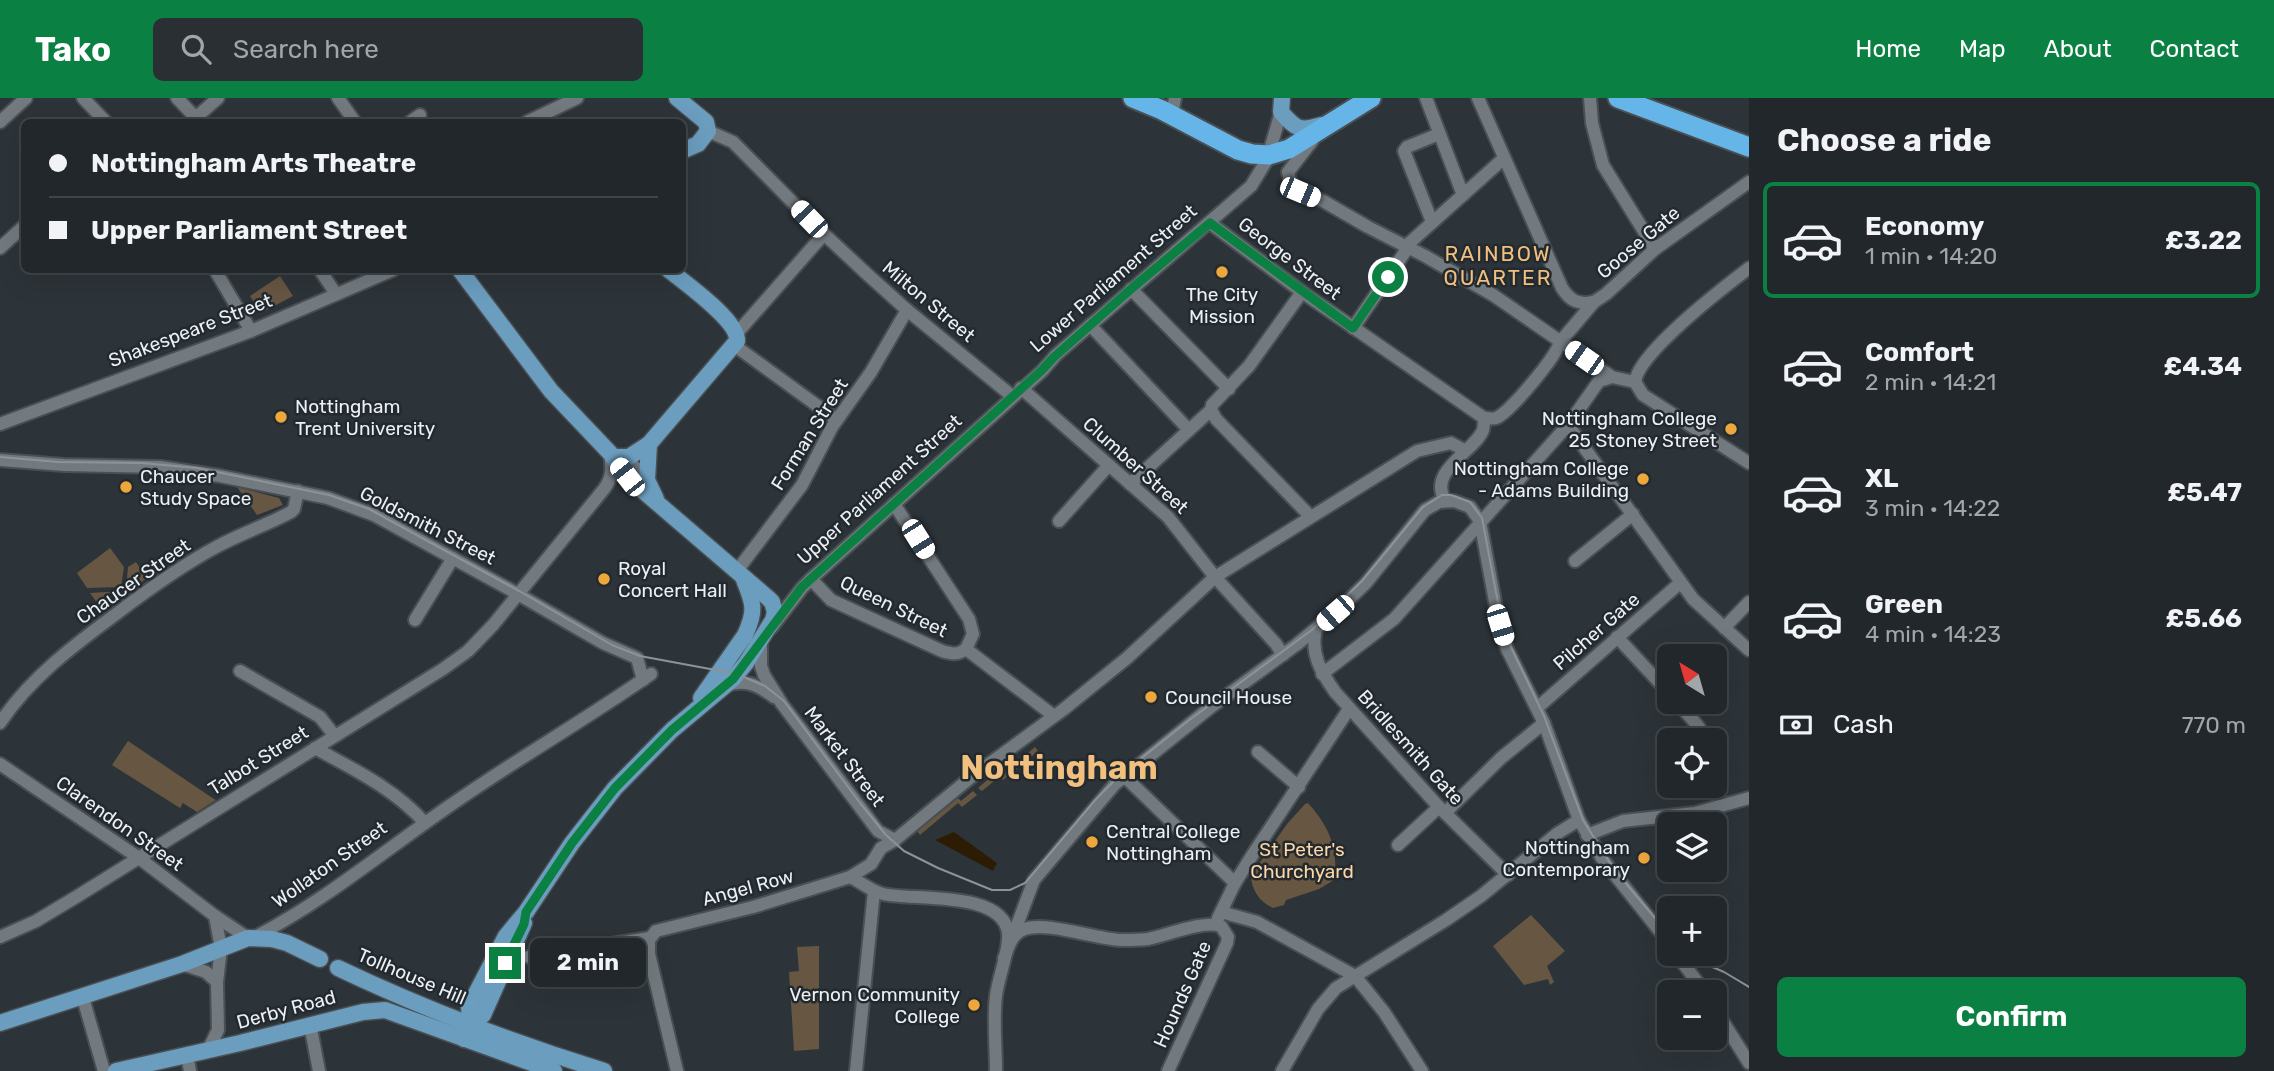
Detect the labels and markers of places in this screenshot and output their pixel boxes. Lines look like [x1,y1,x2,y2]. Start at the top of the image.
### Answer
marker: The City Mission [1214,264,1230,280]
place label: The City Mission [1186,283,1258,328]
place label: Nottingham Trent University [295,395,435,440]
place label: Nottingham College 25 Stoney Street [1542,407,1718,452]
marker: Nottingham Trent University [273,409,289,425]
marker: Nottingham College 25 Stoney Street [1723,421,1739,437]
place label: Nottingham College - Adams Building [1454,457,1629,502]
place label: Chaucer Study Space [140,465,251,510]
marker: Nottingham College - Adams Building [1635,471,1651,487]
marker: Chaucer Study Space [118,479,134,495]
place label: Royal Concert Hall [618,557,727,602]
marker: Royal Concert Hall [596,571,612,587]
place label: Council House [1165,686,1292,709]
marker: Council House [1143,689,1159,705]
place label: Central College Nottingham [1106,820,1240,865]
marker: Central College Nottingham [1084,834,1100,850]
place label: Nottingham Contemporary [1503,836,1630,881]
marker: Nottingham Contemporary [1636,850,1652,866]
place label: Vernon Community College [789,983,960,1028]
marker: Vernon Community College [966,997,982,1013]

